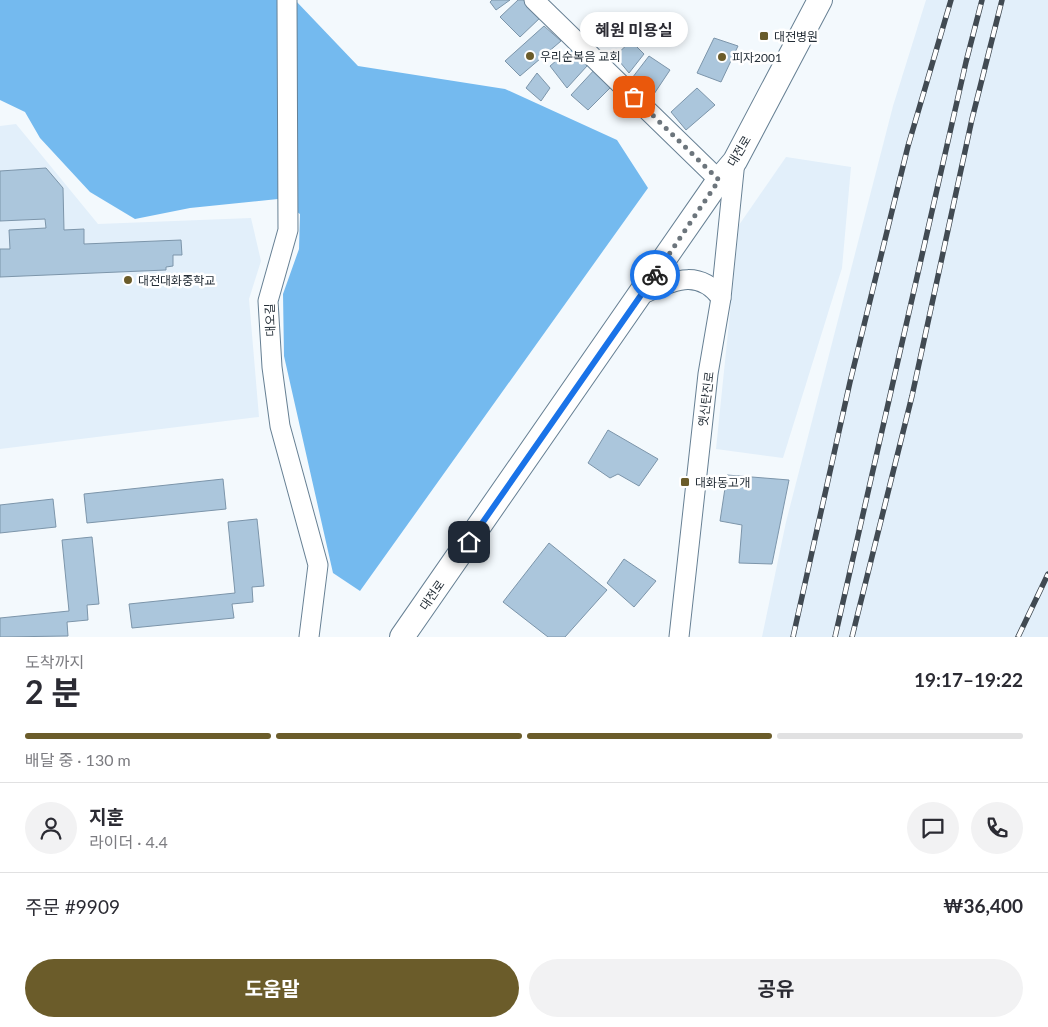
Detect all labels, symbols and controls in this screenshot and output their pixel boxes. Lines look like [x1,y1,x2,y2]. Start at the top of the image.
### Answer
callout: 혜원 미용실 [580,12,688,47]
text: 혜원 미용실 [595,20,673,39]
place label: 대전병원 [774,29,818,44]
marker: 대전병원 [758,30,770,42]
place label: 우리순복음 교회 [540,49,620,64]
marker: 우리순복음 교회 [524,50,536,62]
place label: 피자2001 [732,50,782,65]
marker: 피자2001 [716,51,728,63]
pin [613,76,655,118]
icon: bag [620,83,648,111]
street label: 대전로 [724,133,754,169]
courier [630,250,680,300]
icon: bike [641,261,669,289]
place label: 대전대화중학교 [138,273,215,288]
marker: 대전대화중학교 [122,274,134,286]
street label: 대오길 [262,303,278,337]
street label: 옛신탄진로 [695,371,717,427]
place label: 대화동고개 [695,475,750,490]
marker: 대화동고개 [679,476,691,488]
pin [448,521,490,563]
icon: home [455,528,483,556]
street label: 대전로 [416,577,448,613]
text: 도착까지 [25,652,84,671]
text: 19:17–19:22 [914,668,1023,691]
text: 2 분 [25,672,81,711]
text: 배달 중 · 130 m [25,750,131,769]
button: person [25,802,77,854]
button: chat [907,802,959,854]
button: phone [971,802,1023,854]
text: 지훈 [89,805,124,828]
text: 라이더 · 4.4 [89,832,168,851]
text: ₩36,400 [943,894,1023,917]
text: 주문 #9909 [25,895,120,918]
button: 도움말 [25,959,519,1017]
button: 공유 [529,959,1023,1017]

